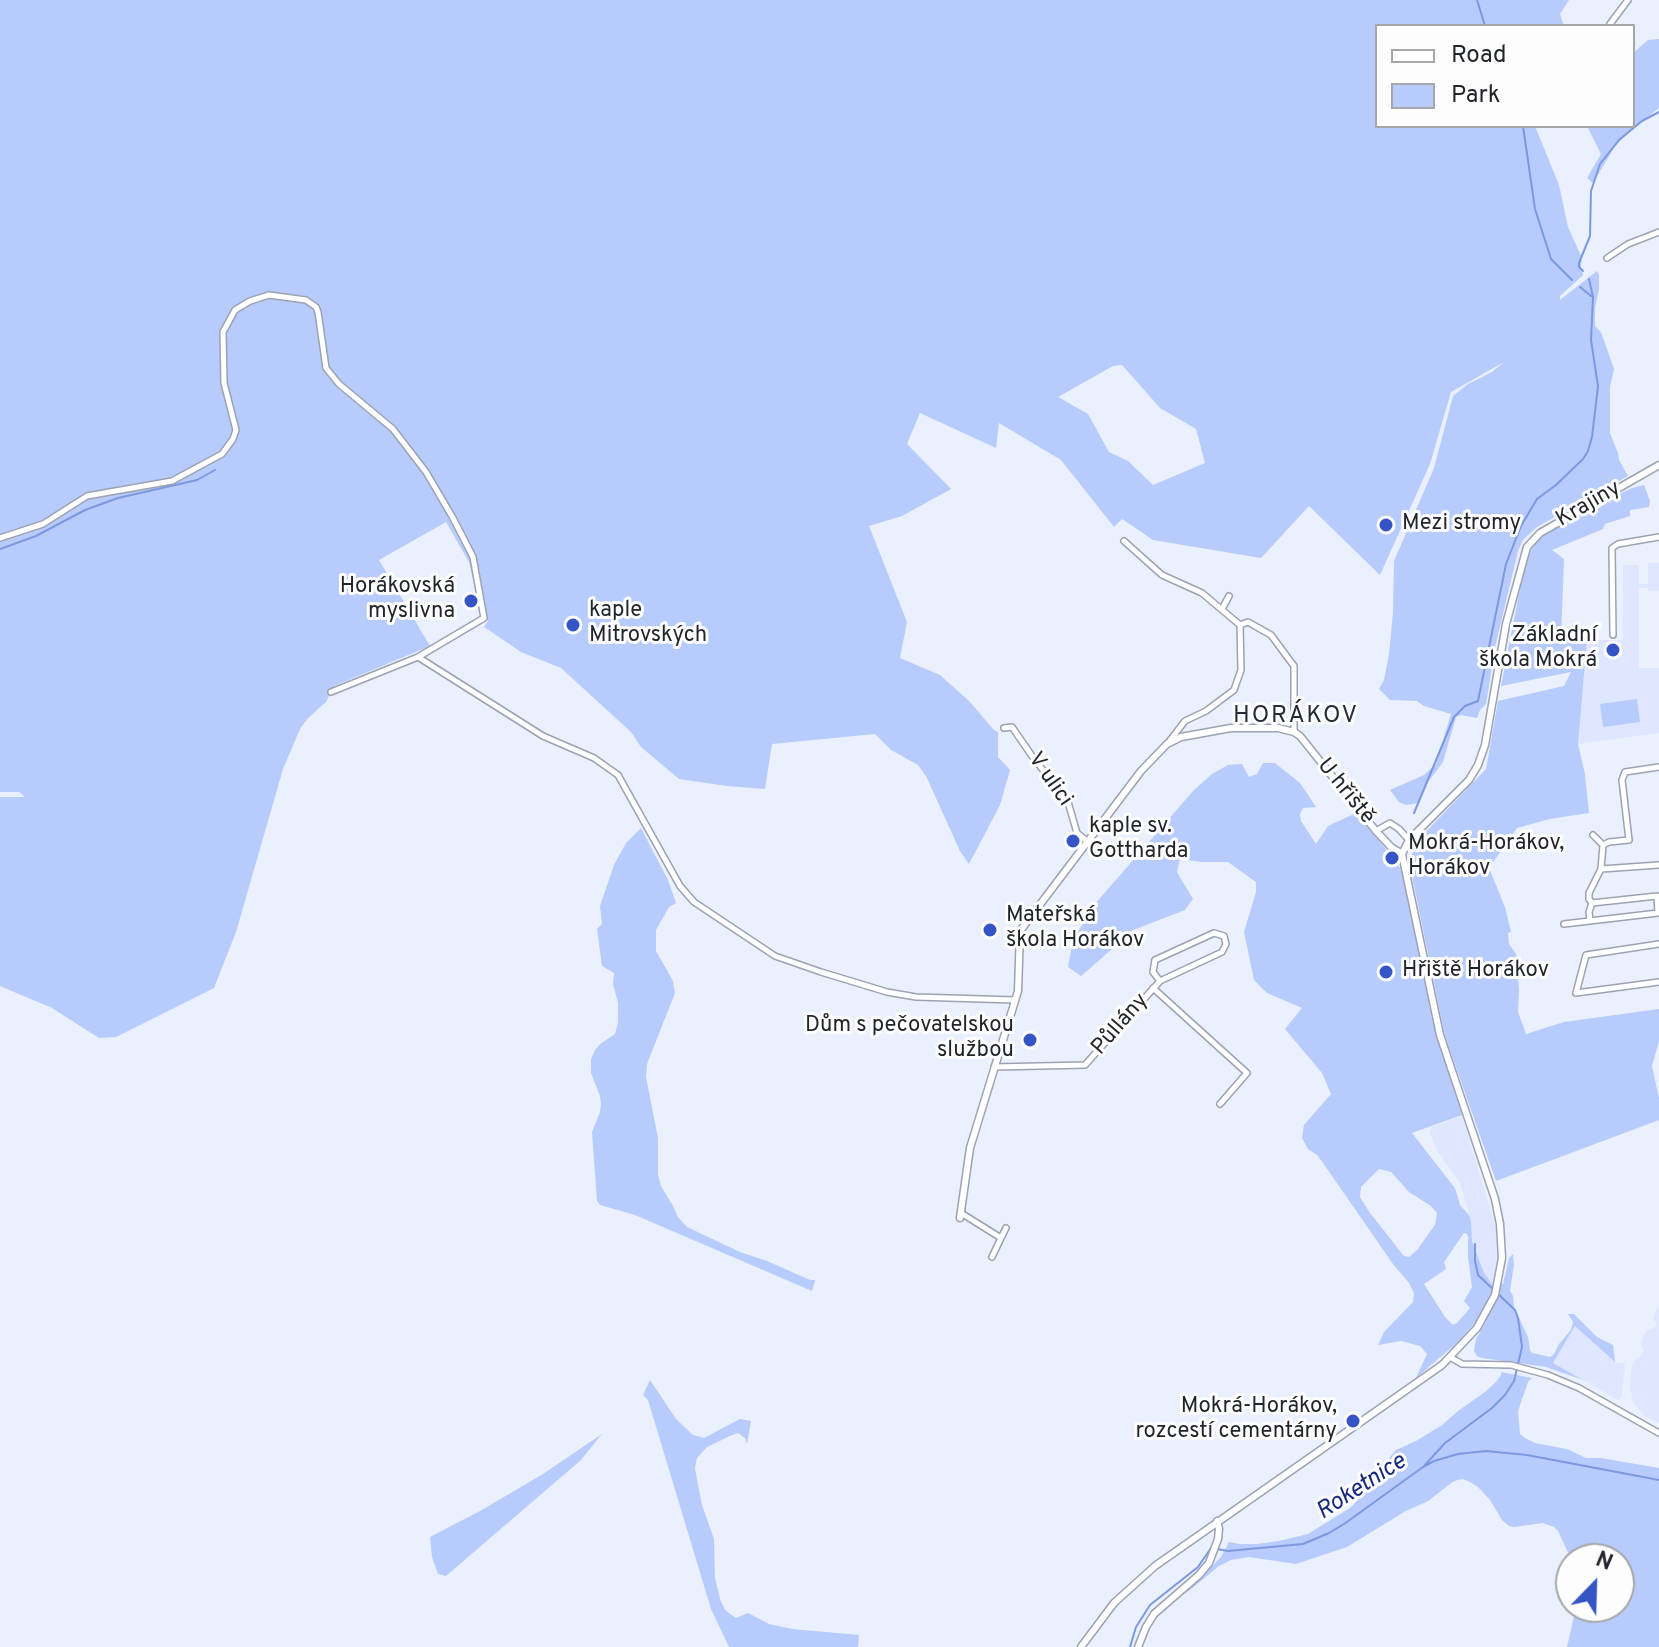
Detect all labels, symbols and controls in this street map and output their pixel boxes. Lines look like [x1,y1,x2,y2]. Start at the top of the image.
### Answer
legend [1375,24,1635,128]
text: Road [1451,41,1507,71]
text: Park [1451,81,1501,111]
street label: Krajiny [1552,476,1626,534]
place label: Mezi stromy [1402,512,1521,538]
marker: Mezi stromy [1377,516,1395,534]
place label: Horákovská myslivna [340,575,455,626]
marker: Horákovská myslivna [462,592,480,610]
place label: kaple Mitrovských [589,599,707,650]
marker: kaple Mitrovských [564,616,582,634]
place label: Základní škola Mokrá [1479,624,1597,676]
marker: Základní škola Mokrá [1604,641,1622,659]
district label: HORÁKOV [1233,703,1359,731]
street label: V ulici [1021,748,1077,812]
street label: U hřiště [1310,754,1380,830]
place label: kaple sv. Gottharda [1089,815,1188,866]
marker: kaple sv. Gottharda [1064,832,1082,850]
place label: Mokrá-Horákov, Horákov [1408,832,1564,884]
marker: Mokrá-Horákov, Horákov [1383,849,1401,867]
place label: Mateřská škola Horákov [1006,904,1144,956]
marker: Mateřská škola Horákov [981,921,999,939]
place label: Hřiště Horákov [1402,959,1549,985]
marker: Hřiště Horákov [1377,963,1395,981]
street label: Půllány [1087,989,1155,1061]
place label: Dům s pečovatelskou službou [805,1014,1014,1066]
marker: Dům s pečovatelskou službou [1021,1031,1039,1049]
place label: Mokrá-Horákov, rozcestí cementárny [1135,1395,1337,1446]
marker: Mokrá-Horákov, rozcestí cementárny [1344,1412,1362,1430]
water label: Roketnice [1312,1448,1412,1528]
north arrow [1555,1543,1635,1623]
text: N [1591,1547,1616,1578]

